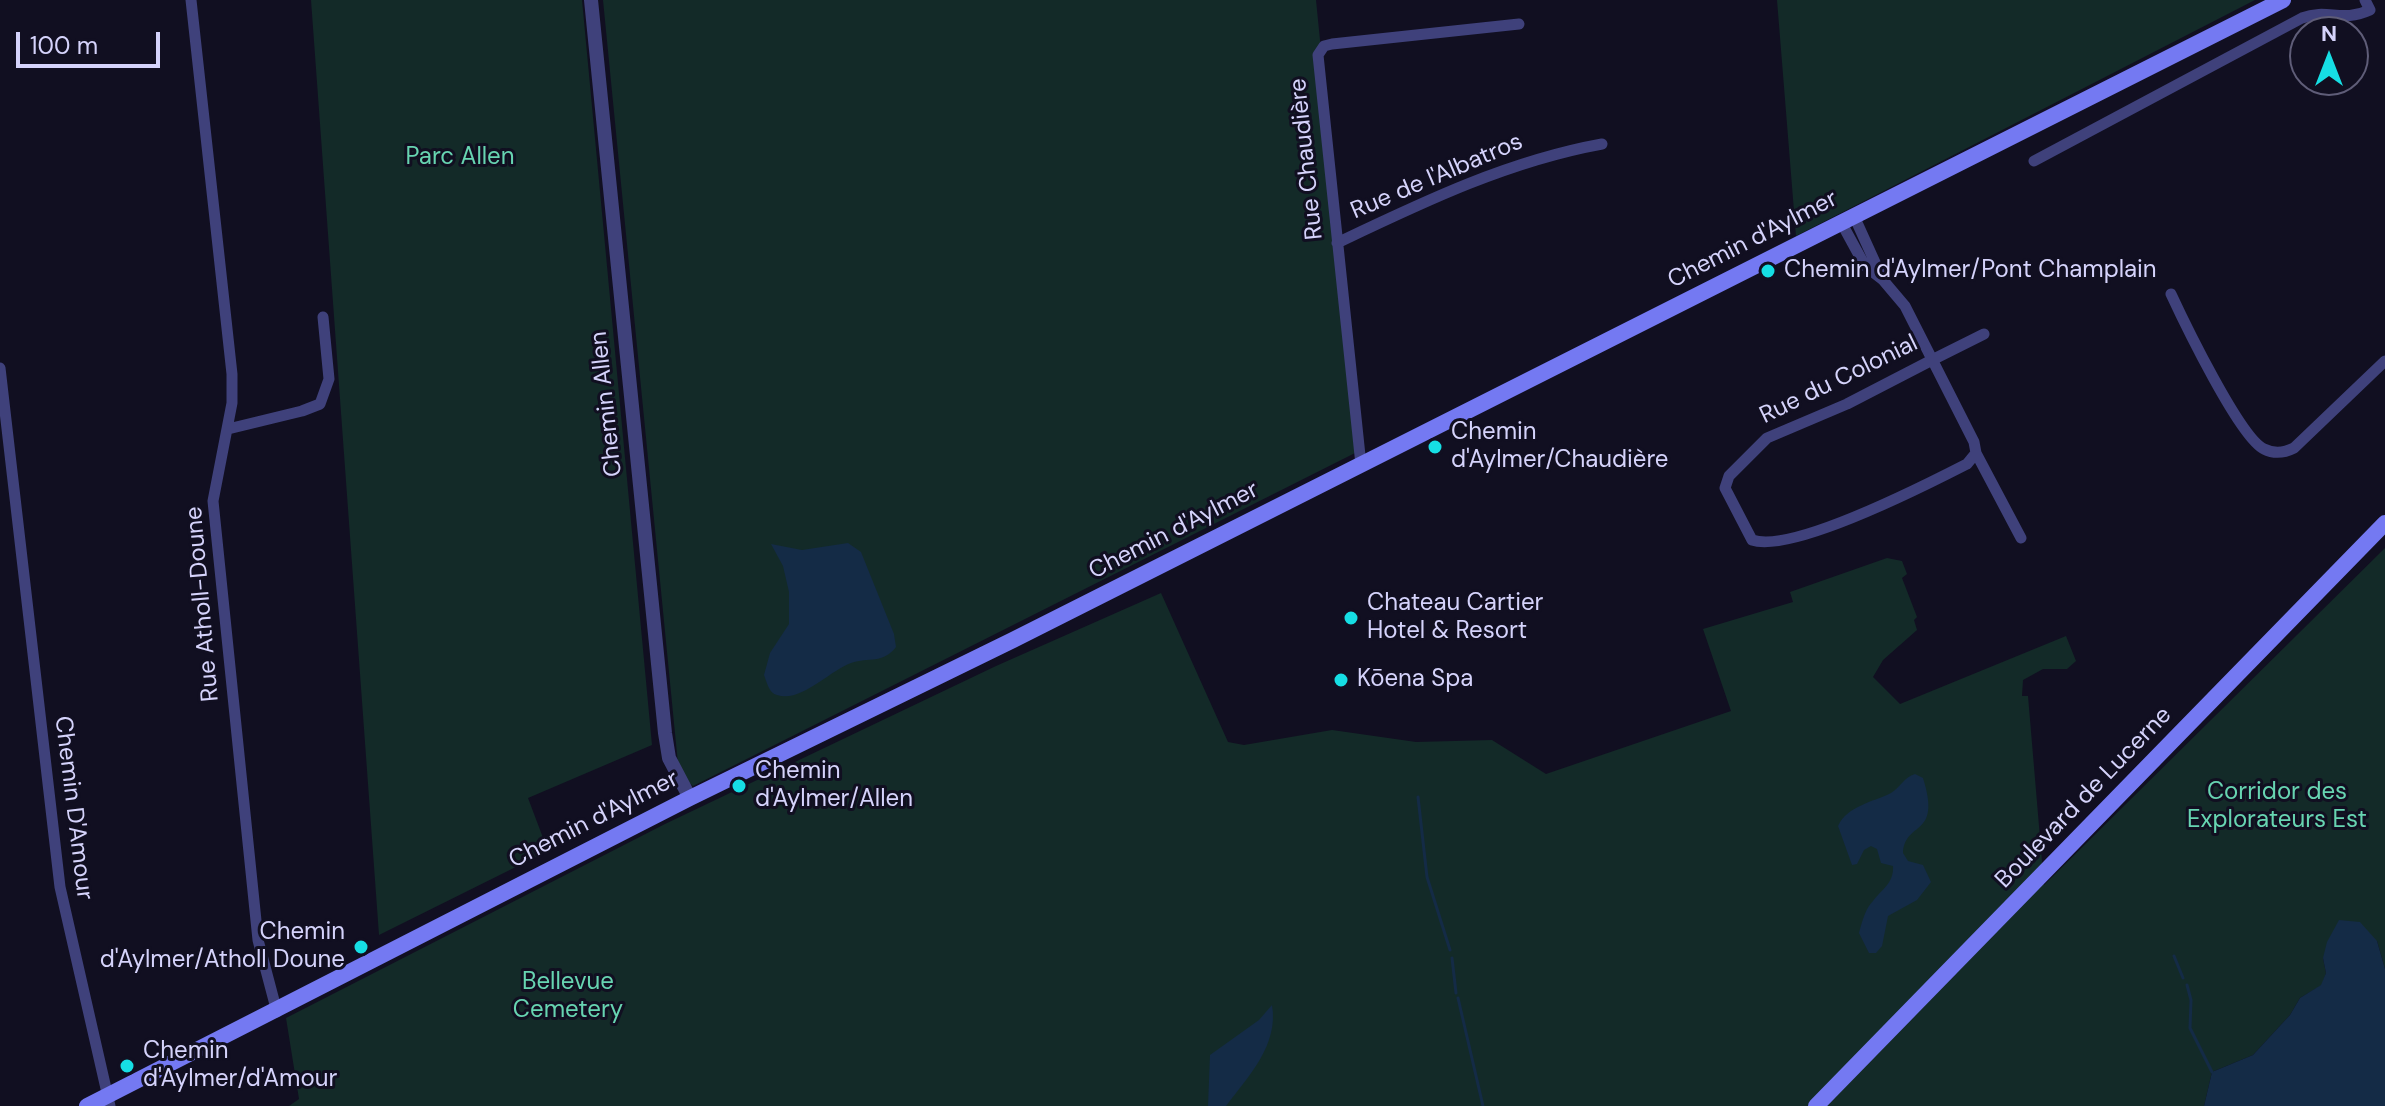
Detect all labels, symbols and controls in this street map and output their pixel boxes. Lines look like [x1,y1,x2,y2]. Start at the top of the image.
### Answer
scale bar [20,16,164,66]
north arrow [2289,16,2369,96]
text: N [2321,19,2337,48]
text: 100 m [30,30,98,61]
street label: Rue Chaudière [1284,77,1330,241]
street label: Rue de l'Albatros [1347,128,1527,226]
park label: Parc Allen [405,144,515,172]
street label: Chemin d'Aylmer [1663,185,1843,295]
place label: Chemin d'Aylmer/Pont Champlain [1784,257,2157,285]
marker: Chemin d'Aylmer/Pont Champlain [1759,262,1777,280]
street label: Rue du Colonial [1755,329,1923,431]
street label: Chemin Allen [585,330,629,478]
place label: Chemin d'Aylmer/Chaudière [1451,419,1668,475]
marker: Chemin d'Aylmer/Chaudière [1426,438,1444,456]
street label: Chemin d'Aylmer [1084,476,1264,586]
street label: Rue Atholl-Doune [180,505,226,703]
place label: Chateau Cartier Hotel & Resort [1367,590,1543,646]
marker: Chateau Cartier Hotel & Resort [1342,609,1360,627]
place label: Kōena Spa [1357,666,1473,694]
marker: Kōena Spa [1332,671,1350,689]
street label: Boulevard de Lucerne [1990,701,2178,895]
street label: Chemin D'Amour [47,714,99,902]
place label: Chemin d'Aylmer/Allen [755,758,913,814]
street label: Chemin d'Aylmer [504,765,684,875]
marker: Chemin d'Aylmer/Allen [730,777,748,795]
park label: Corridor des Explorateurs Est [2187,779,2367,835]
place label: Chemin d'Aylmer/Atholl Doune [100,919,345,975]
marker: Chemin d'Aylmer/Atholl Doune [352,938,370,956]
park label: Bellevue Cemetery [513,969,623,1025]
place label: Chemin d'Aylmer/d'Amour [143,1038,337,1094]
marker: Chemin d'Aylmer/d'Amour [118,1057,136,1075]

